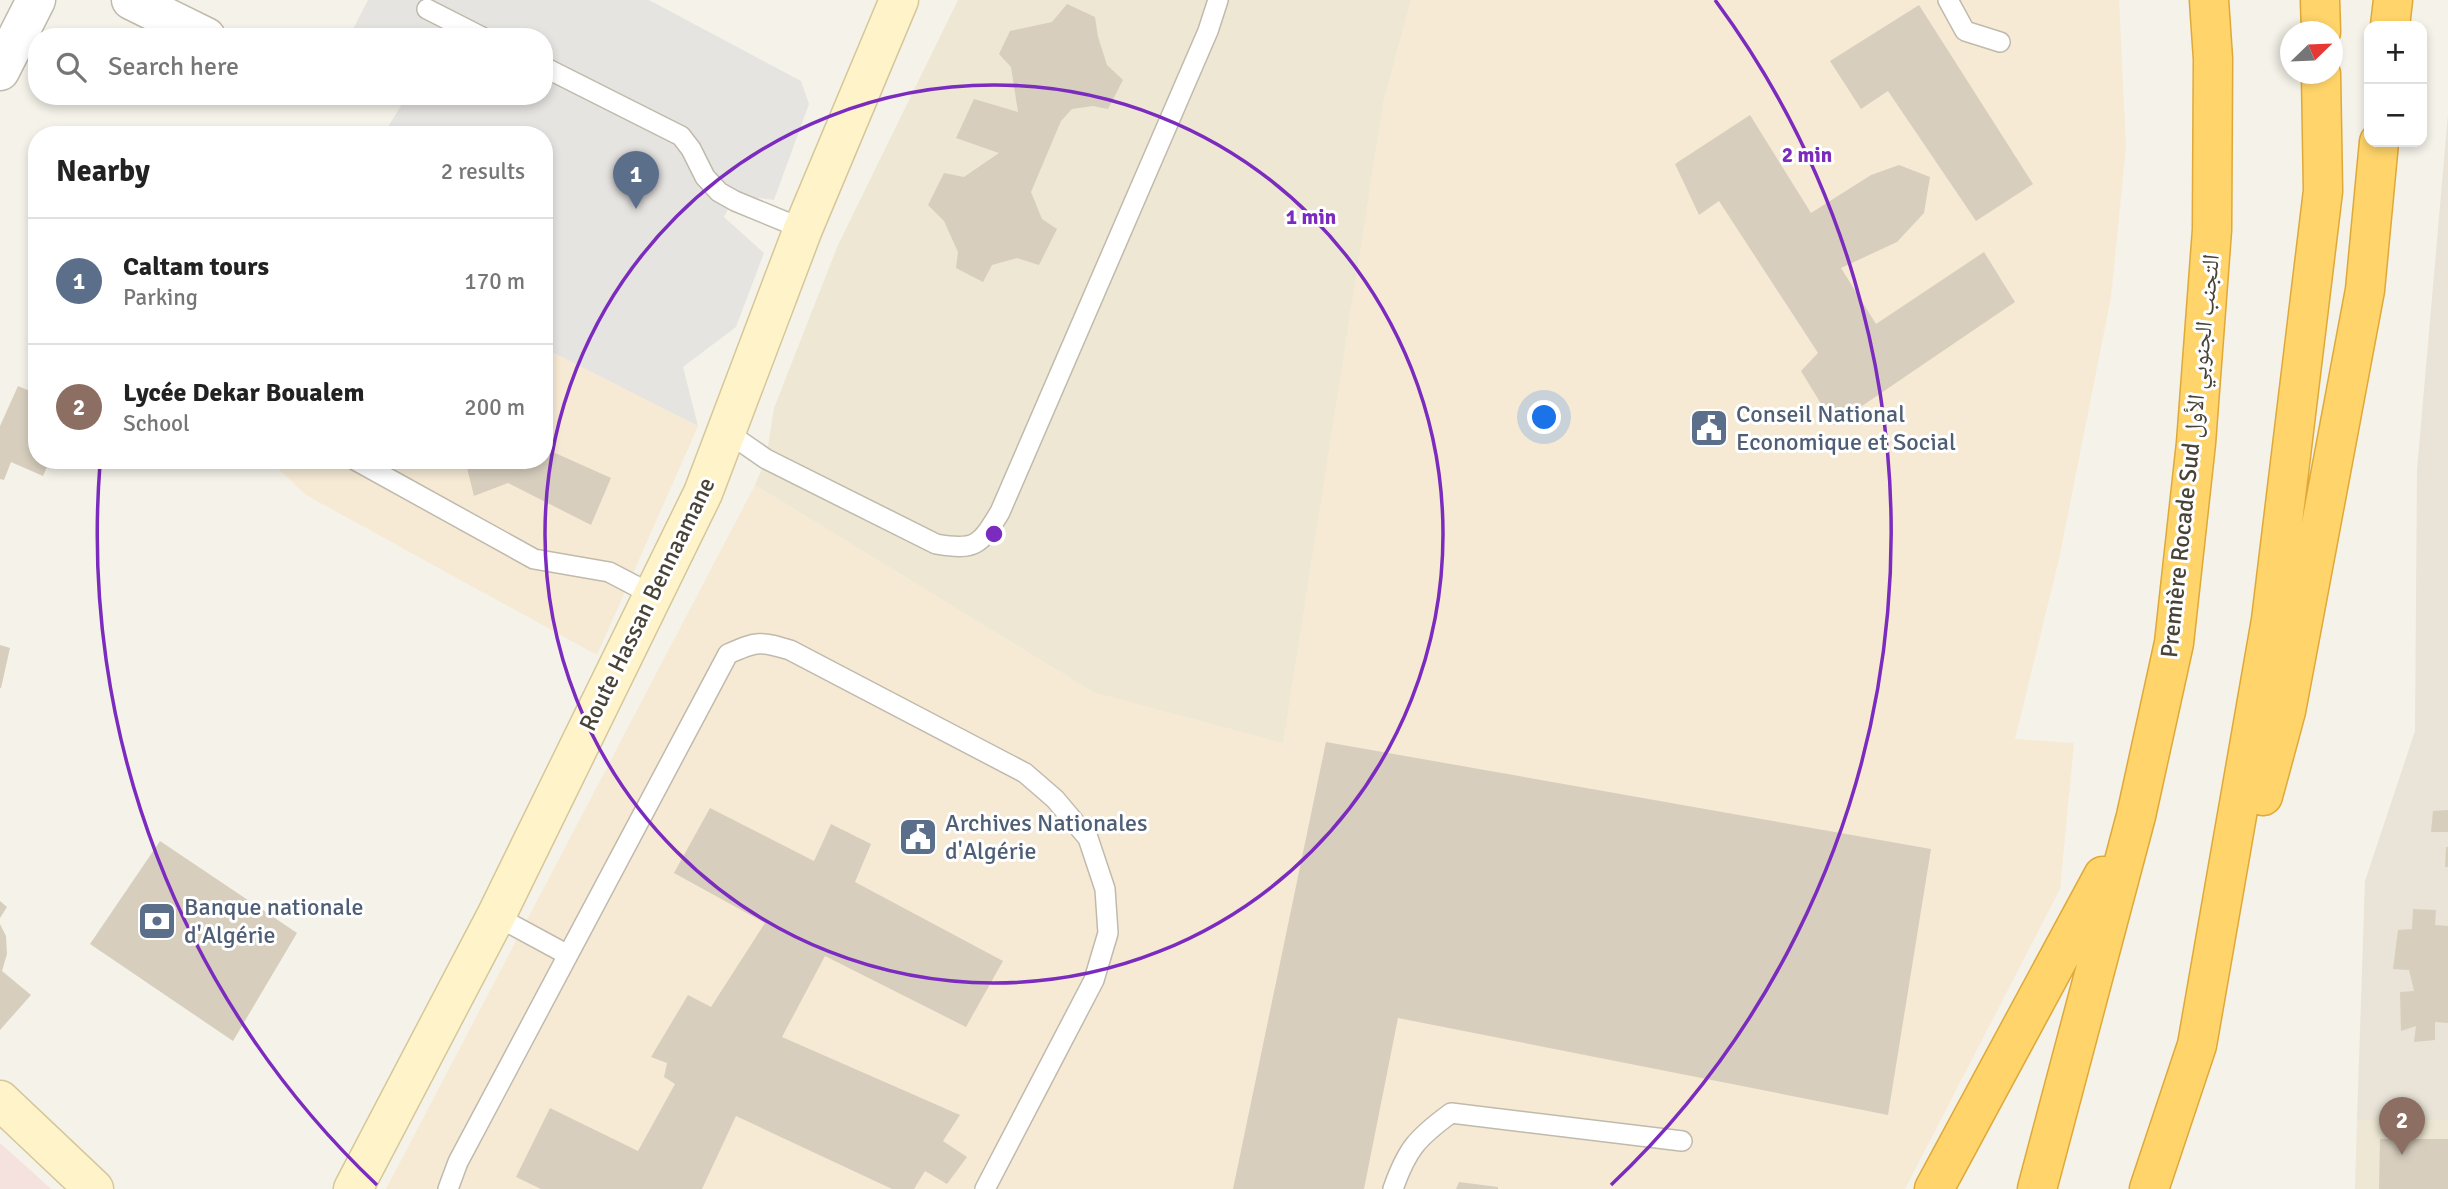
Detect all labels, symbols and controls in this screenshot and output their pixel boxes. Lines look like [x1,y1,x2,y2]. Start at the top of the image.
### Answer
north arrow [2280,21,2343,84]
map controls [2364,21,2427,147]
button: + [2364,21,2427,84]
search box [28,28,553,105]
icon: search [52,48,90,86]
text: Search here [108,51,239,83]
button: − [2364,84,2427,147]
text: 2 min [1782,142,1832,168]
pin: 1 [613,151,659,209]
text: Nearby [56,153,150,190]
text: 2 results [441,157,525,186]
text: 1 min [1286,204,1336,230]
text: Caltam tours [123,251,269,283]
street label: Première Rocade Sud التجنب الجنوبي الأول [2154,253,2230,660]
text: 1 [73,267,85,296]
text: 170 m [464,267,525,296]
text: Parking [123,283,198,312]
text: Lycée Dekar Boualem [123,377,364,409]
text: 2 [73,393,85,422]
text: 200 m [464,393,525,422]
place label: Conseil National Economique et Social [1736,399,1956,457]
your location [1527,400,1561,434]
public building icon: Conseil National Economique et Social [1688,407,1730,449]
text: School [123,409,190,438]
street label: Route Hassan Bennaamane [572,472,722,736]
centre of rings [982,522,1006,546]
place label: Archives Nationales d'Algérie [945,808,1147,866]
public building icon: Archives Nationales d'Algérie [897,816,939,858]
place label: Banque nationale d'Algérie [184,892,364,950]
bank icon: Banque nationale d'Algérie [136,900,178,942]
pin: 2 [2379,1097,2425,1155]

